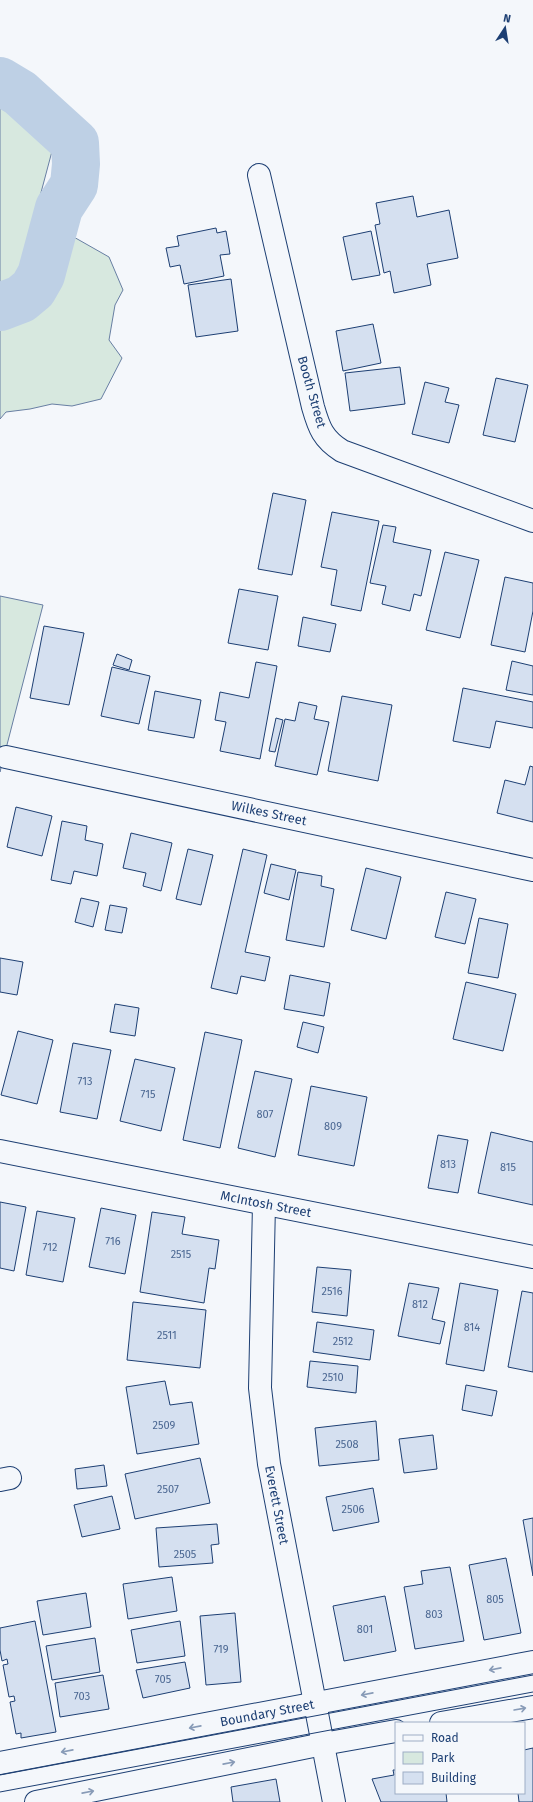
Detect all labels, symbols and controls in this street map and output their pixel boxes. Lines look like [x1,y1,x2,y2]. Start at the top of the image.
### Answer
north arrow [485,8,525,48]
text: N [502,12,512,26]
street label: Booth Street [295,354,330,430]
street label: Wilkes Street [230,798,308,828]
house number: 713 [78,1075,92,1088]
house number: 715 [141,1088,156,1101]
house number: 807 [257,1108,274,1121]
house number: 809 [324,1120,342,1133]
house number: 813 [440,1158,456,1171]
house number: 815 [500,1161,516,1174]
street label: McIntosh Street [219,1188,313,1220]
house number: 716 [105,1235,121,1248]
house number: 712 [43,1241,57,1254]
house number: 2515 [171,1248,192,1261]
house number: 2516 [321,1285,343,1298]
house number: 812 [412,1298,428,1311]
house number: 814 [464,1321,480,1334]
house number: 2511 [157,1329,177,1342]
house number: 2512 [333,1335,353,1348]
house number: 2510 [322,1371,344,1384]
house number: 2509 [153,1419,176,1432]
house number: 2508 [335,1438,359,1451]
street label: Everett Street [262,1464,292,1546]
house number: 2507 [157,1483,179,1496]
house number: 2506 [342,1503,365,1516]
house number: 2505 [174,1548,197,1561]
house number: 805 [486,1593,504,1606]
house number: 803 [425,1608,443,1621]
house number: 801 [357,1623,373,1636]
house number: 719 [213,1643,229,1656]
one-way arrow [489,1666,502,1674]
house number: 705 [155,1673,172,1686]
house number: 703 [74,1690,90,1703]
one-way arrow [361,1690,374,1698]
street label: Boundary Street [219,1696,316,1729]
one-way arrow [514,1705,527,1713]
legend [395,1722,525,1794]
one-way arrow [188,1723,201,1731]
text: Road [431,1731,459,1745]
one-way arrow [61,1747,74,1755]
text: Park [431,1751,455,1765]
one-way arrow [223,1759,236,1767]
text: Building [431,1771,477,1785]
one-way arrow [81,1787,94,1795]

